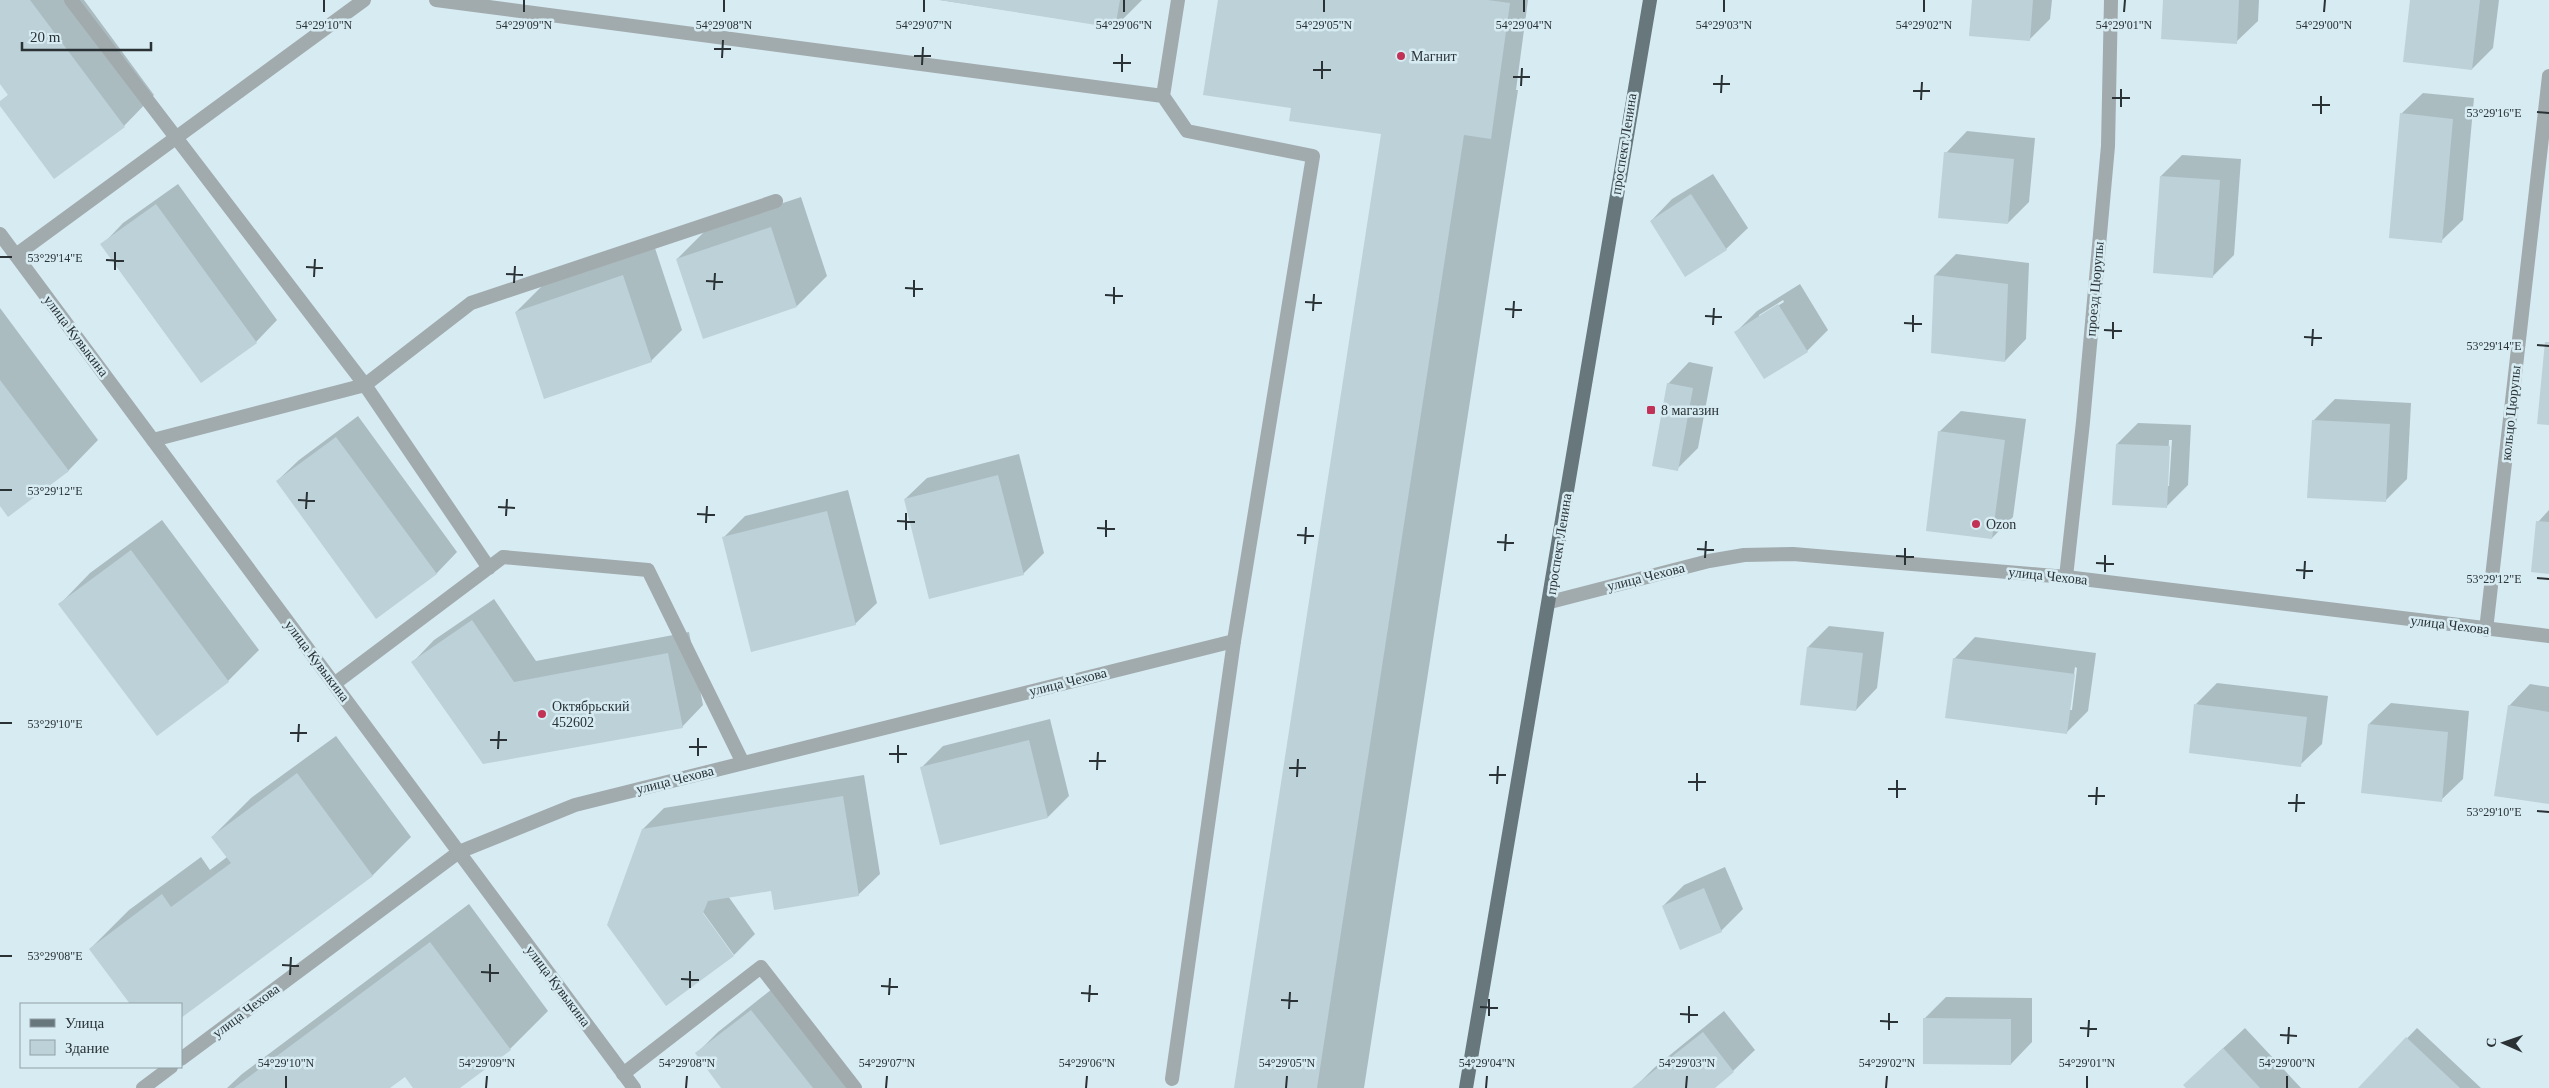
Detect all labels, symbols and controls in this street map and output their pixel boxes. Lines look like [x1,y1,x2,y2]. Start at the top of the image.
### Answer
text: 54°29'10"N [296,18,353,32]
text: 54°29'09"N [496,18,553,32]
text: 54°29'08"N [696,18,753,32]
text: 54°29'07"N [896,18,953,32]
text: 54°29'06"N [1096,18,1153,32]
text: 54°29'05"N [1296,18,1353,32]
text: 54°29'04"N [1496,18,1553,32]
text: 54°29'03"N [1696,18,1753,32]
text: 54°29'02"N [1896,18,1953,32]
text: 54°29'01"N [2096,18,2153,32]
text: 54°29'00"N [2296,18,2353,32]
scale bar [22,20,151,52]
text: 20 m [30,29,61,45]
place label: Магнит [1411,49,1457,64]
marker: Магнит [1395,50,1407,62]
street label: проспект Ленина [1609,92,1640,196]
text: 53°29'16"E [2466,106,2522,120]
street label: проезд Цюрупы [2083,240,2107,337]
text: 53°29'14"E [27,251,83,265]
street label: улица Кувыкина [41,293,112,380]
text: 53°29'14"E [2466,339,2522,353]
street label: кольцо Цюрупы [2499,364,2524,461]
place label: 8 магазин [1661,403,1719,418]
marker: 8 магазин [1645,404,1657,416]
text: 53°29'12"E [27,484,83,498]
street label: проспект Ленина [1544,492,1575,596]
place label: Ozon [1986,517,2016,532]
marker: Ozon [1970,518,1982,530]
street label: улица Чехова [1606,560,1687,594]
street label: улица Чехова [2008,564,2089,588]
text: 53°29'12"E [2466,572,2522,586]
street label: улица Чехова [2410,613,2491,637]
street label: улица Кувыкина [282,618,353,705]
street label: улица Чехова [1028,665,1109,699]
place label: Октябрьский 452602 [552,699,630,730]
marker: Октябрьский 452602 [536,708,548,720]
text: 53°29'10"E [27,717,83,731]
street label: улица Чехова [635,763,716,797]
text: 53°29'10"E [2466,805,2522,819]
street label: улица Кувыкина [523,943,594,1030]
text: 53°29'08"E [27,949,83,963]
street label: улица Чехова [210,981,283,1041]
legend [20,1003,182,1068]
text: Улица [65,1015,104,1031]
north arrow [2479,1018,2529,1068]
text: С [2484,1037,2499,1048]
text: Здание [65,1040,109,1056]
text: 54°29'10"N [258,1056,315,1070]
text: 54°29'09"N [459,1056,516,1070]
text: 54°29'08"N [659,1056,716,1070]
text: 54°29'07"N [859,1056,916,1070]
text: 54°29'06"N [1059,1056,1116,1070]
text: 54°29'05"N [1259,1056,1316,1070]
text: 54°29'04"N [1459,1056,1516,1070]
text: 54°29'03"N [1659,1056,1716,1070]
text: 54°29'02"N [1859,1056,1916,1070]
text: 54°29'01"N [2059,1056,2116,1070]
text: 54°29'00"N [2259,1056,2316,1070]

